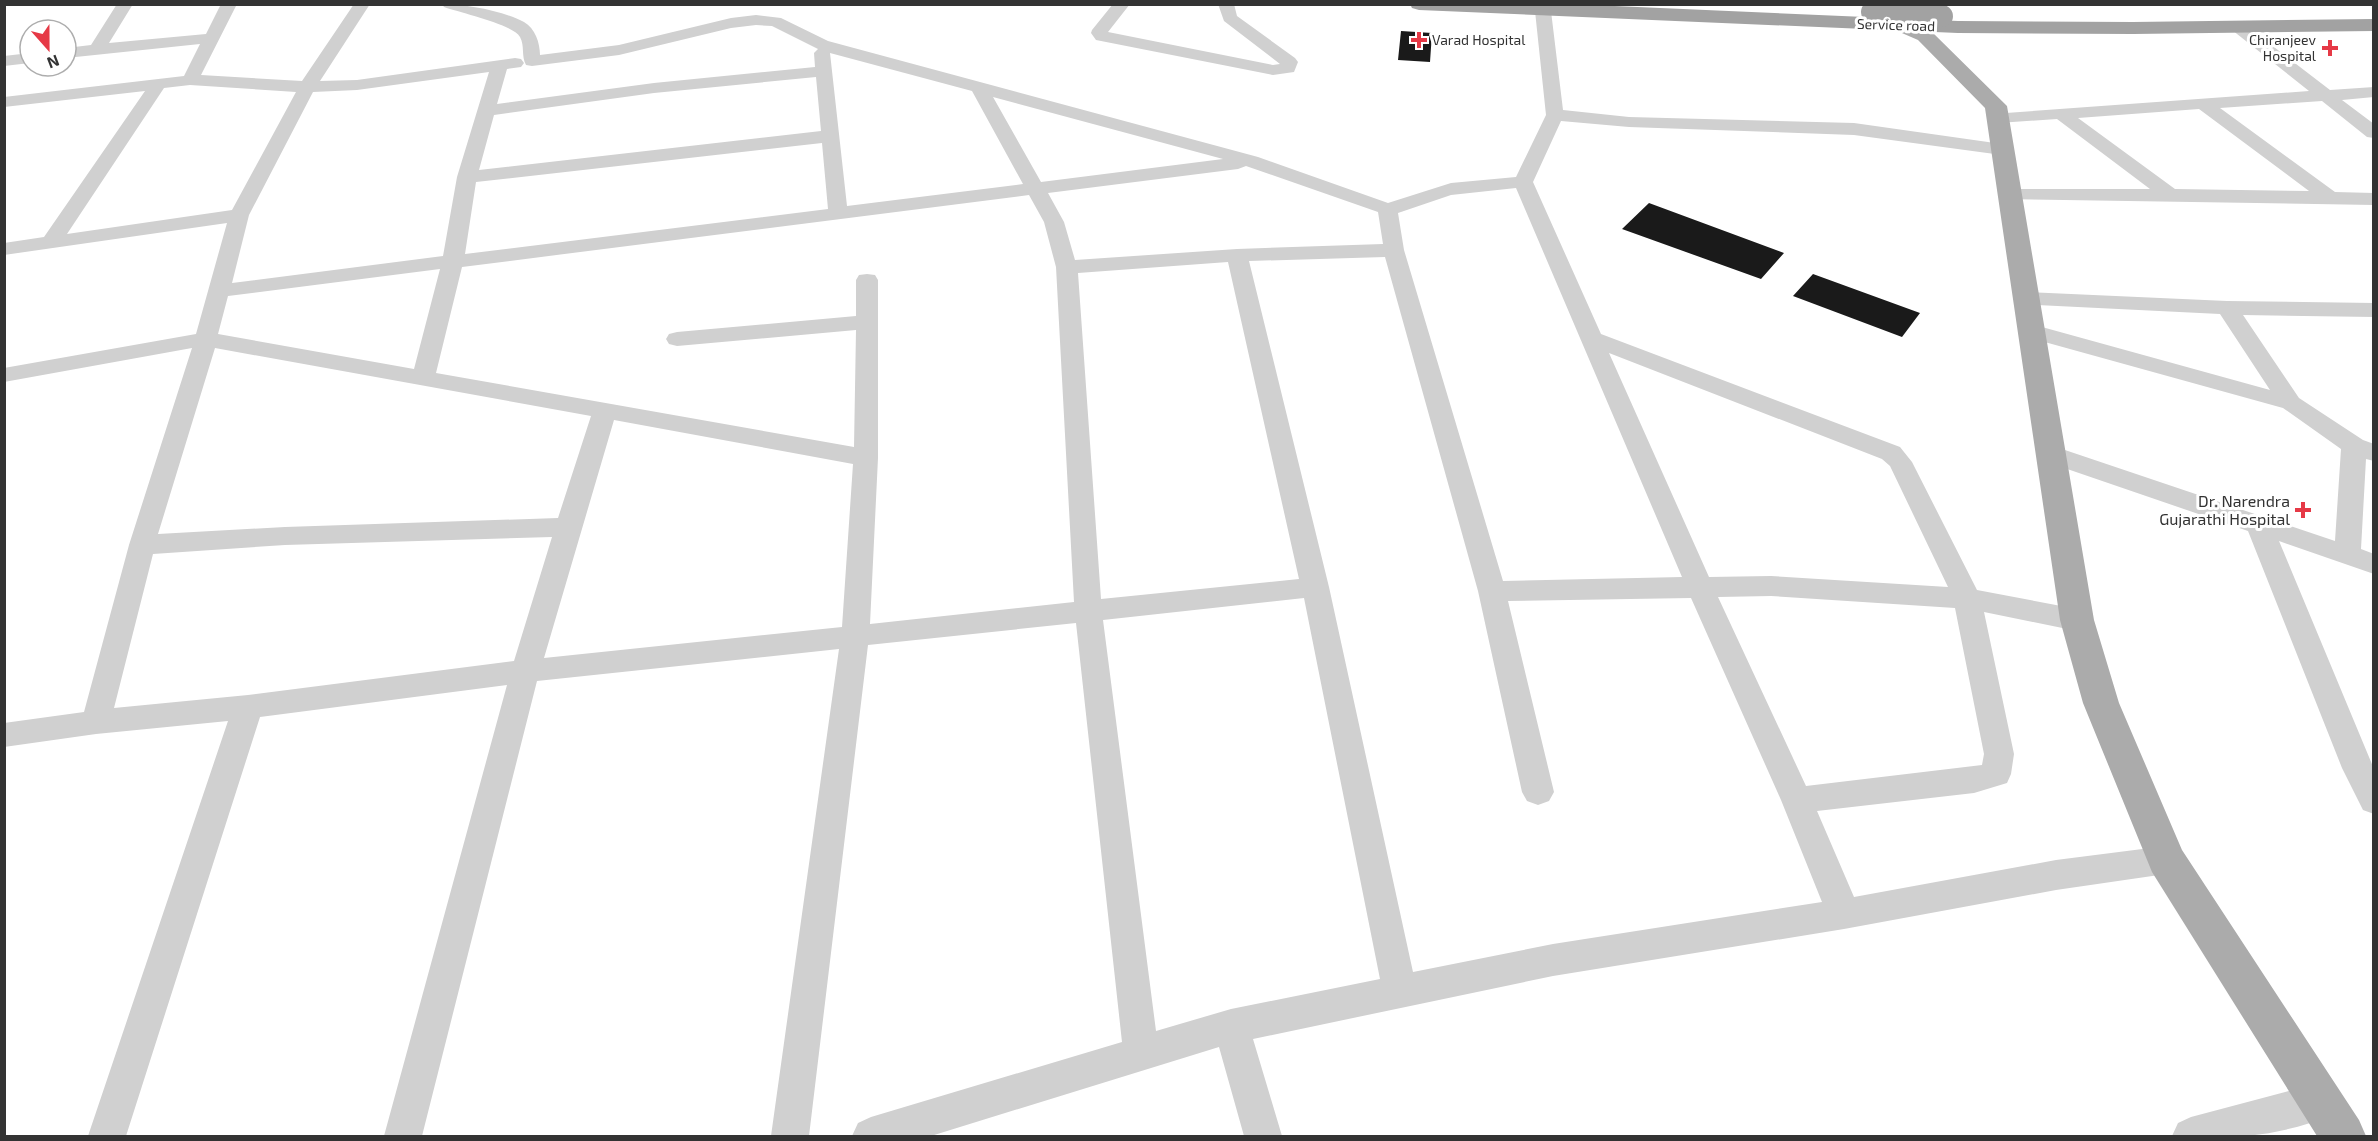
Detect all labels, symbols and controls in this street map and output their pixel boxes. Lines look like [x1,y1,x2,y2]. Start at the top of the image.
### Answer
street label: Service road [1857,15,1935,34]
north arrow [18,18,78,78]
marker: Varad Hospital [1410,31,1428,49]
place label: Varad Hospital [1432,31,1526,48]
place label: Chiranjeev Hospital [2249,31,2317,64]
marker: Chiranjeev Hospital [2321,39,2339,57]
text: N [45,52,62,73]
place label: Dr. Narendra Gujarathi Hospital [2159,491,2290,529]
marker: Dr. Narendra Gujarathi Hospital [2294,501,2312,519]

